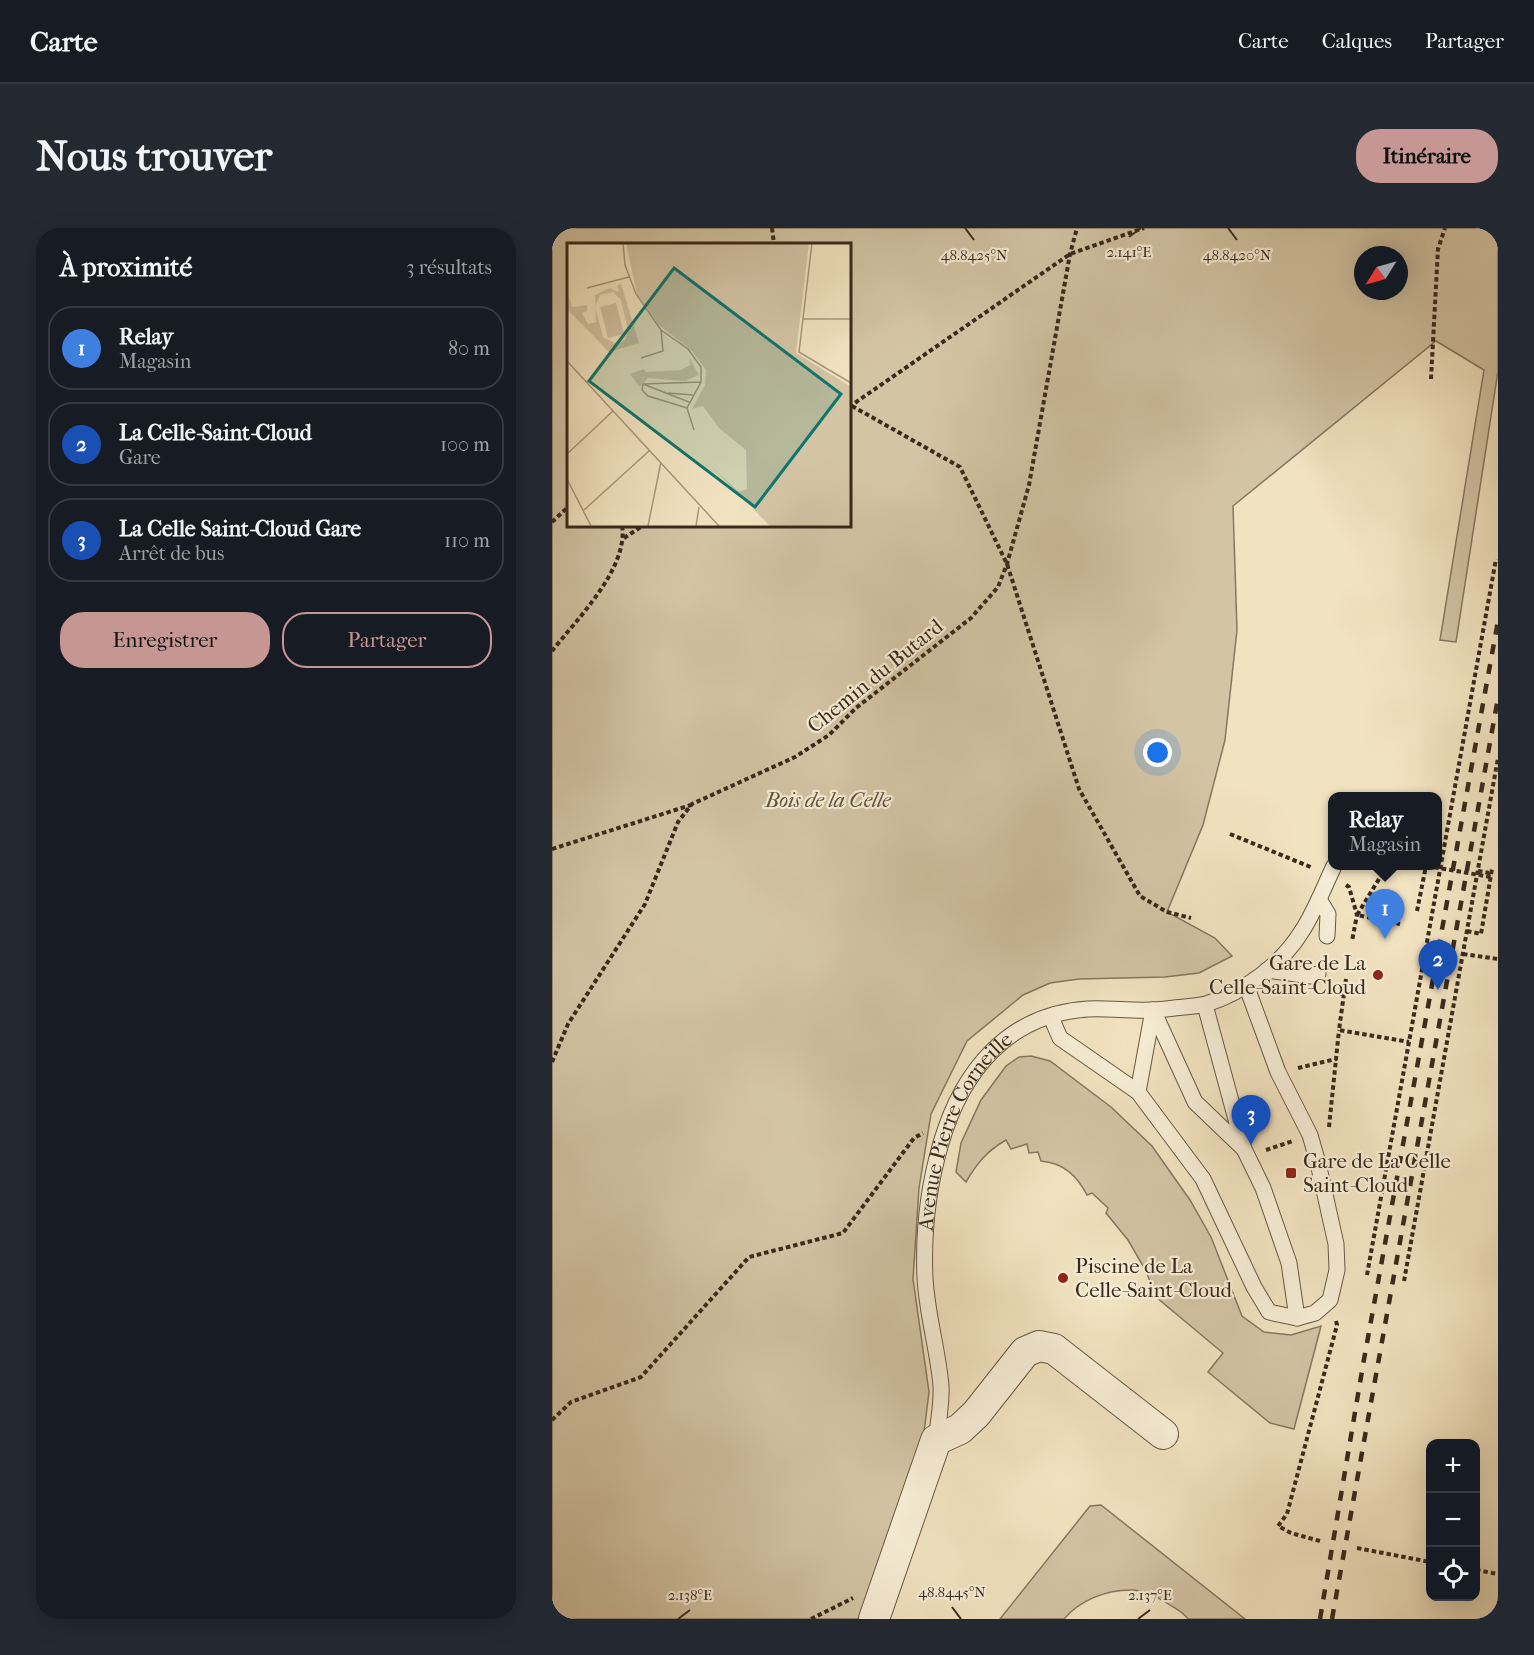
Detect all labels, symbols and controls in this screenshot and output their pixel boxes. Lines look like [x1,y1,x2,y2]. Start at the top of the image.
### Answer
text: Carte [30,25,98,58]
text: Carte [1238,29,1289,53]
text: Calques [1322,29,1392,53]
text: Partager [1425,29,1504,53]
button: Itinéraire [1356,129,1498,183]
text: Nous trouver [36,132,272,181]
inset map [567,243,850,526]
text: 2.141°E [1107,243,1151,261]
text: 48.8425°N [941,246,1008,264]
text: 48.8420°N [1203,246,1272,264]
north arrow [1354,246,1408,300]
text: À proximité [60,252,192,283]
text: 3 résultats [406,256,492,279]
text: Relay [119,324,173,350]
text: 1 [78,337,85,360]
text: 80 m [448,337,490,360]
text: Magasin [119,350,191,373]
text: La Celle-Saint-Cloud [119,420,312,446]
text: 2 [76,433,87,456]
text: 100 m [440,433,490,456]
text: Gare [119,446,161,469]
text: La Celle Saint-Cloud Gare [119,516,361,542]
text: 3 [77,529,86,552]
text: 110 m [444,529,490,552]
text: Arrêt de bus [119,542,224,565]
button: Enregistrer [60,612,270,668]
button: Partager [282,612,492,668]
street label: Chemin du Butard [803,614,948,738]
your location [1143,738,1172,767]
park label: Bois de la Celle [764,788,891,812]
popup [1328,792,1442,870]
text: Relay [1349,807,1403,833]
text: Magasin [1349,833,1421,856]
pin: 1 [1366,890,1404,939]
pin: 2 [1418,940,1458,990]
place label: Gare de La Celle-Saint-Cloud [1209,951,1367,999]
marker: Gare de La Celle-Saint-Cloud [1371,968,1385,982]
street label: Avenue Pierre Corneille [913,1027,1017,1233]
pin: 3 [1232,1096,1270,1145]
place label: Gare de La Celle Saint-Cloud [1303,1149,1451,1197]
marker: Gare de La Celle Saint-Cloud [1284,1166,1298,1180]
place label: Piscine de La Celle-Saint-Cloud [1075,1254,1233,1302]
marker: Piscine de La Celle-Saint-Cloud [1056,1271,1070,1285]
map controls [1426,1439,1480,1601]
button: + [1426,1439,1480,1493]
button: − [1426,1493,1480,1547]
button: locate [1426,1547,1480,1601]
text: 48.8445°N [918,1583,986,1601]
text: 2.138°E [668,1586,712,1604]
text: 2.137°E [1128,1586,1172,1604]

